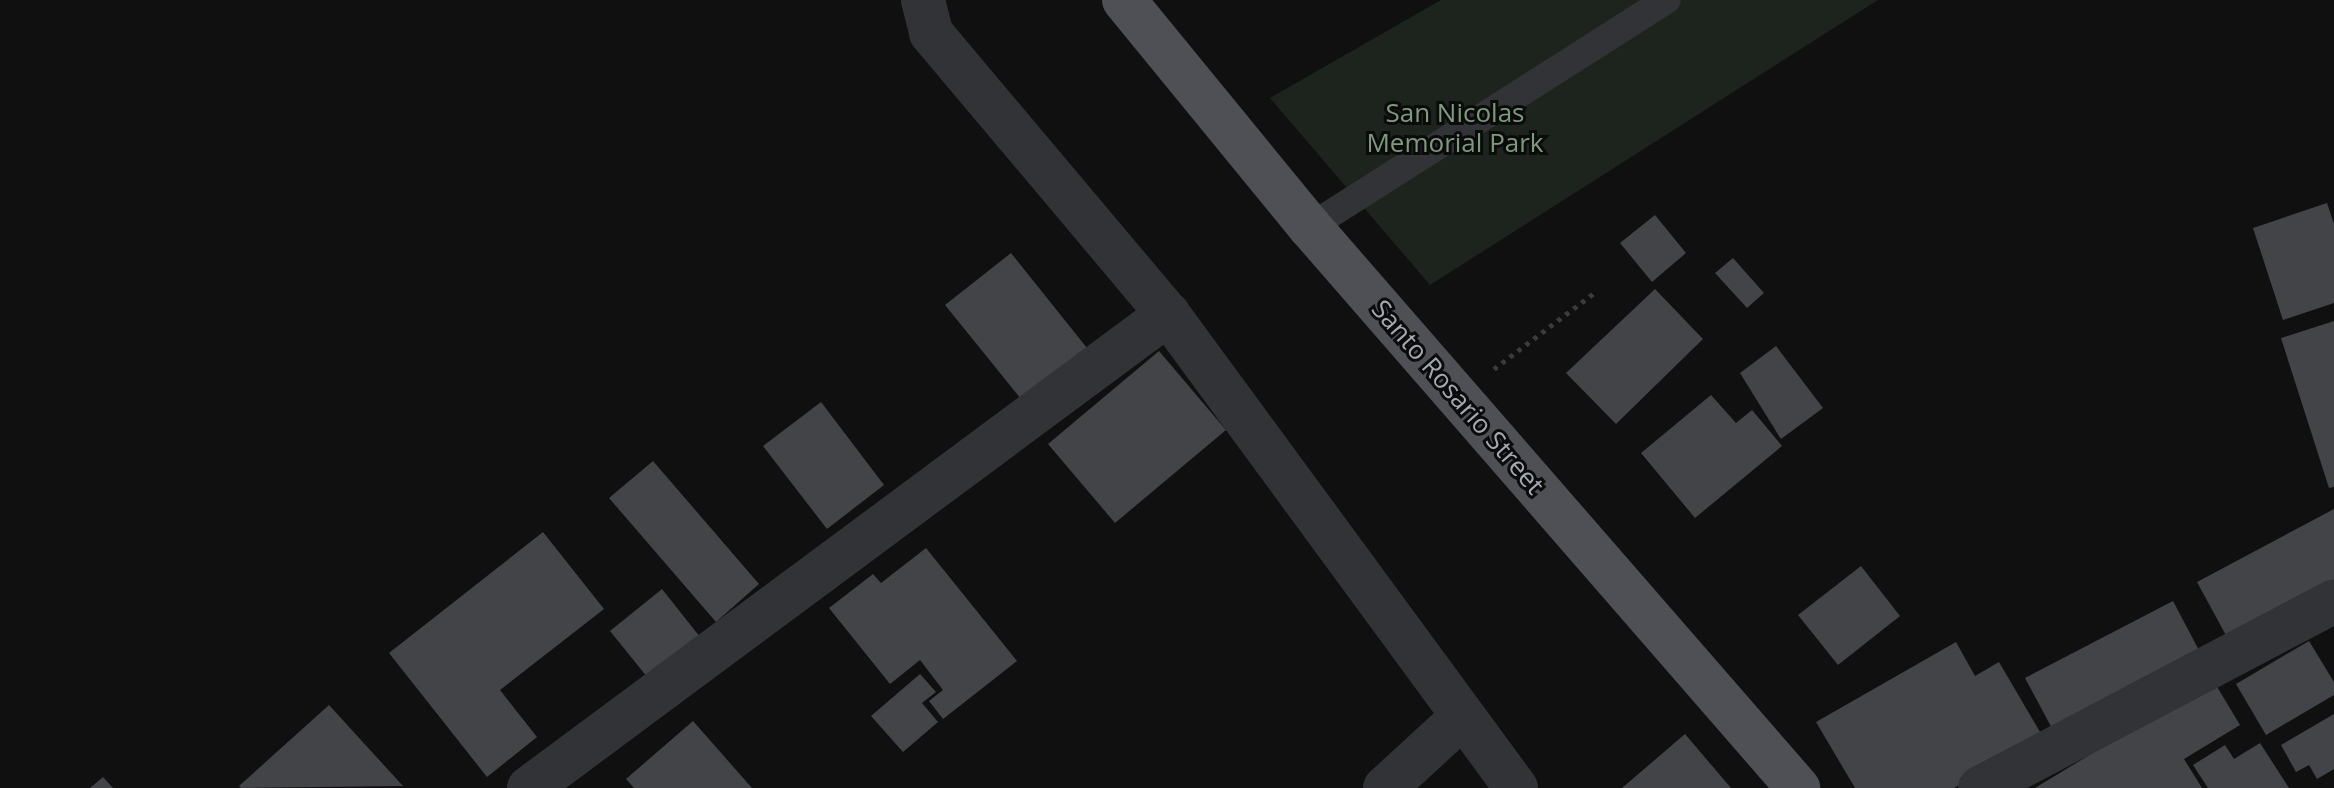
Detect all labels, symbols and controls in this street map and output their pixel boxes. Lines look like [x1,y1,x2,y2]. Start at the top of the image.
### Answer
park label: San Nicolas Memorial Park [1366,97,1544,158]
street label: Santo Rosario Street [1365,294,1551,500]

